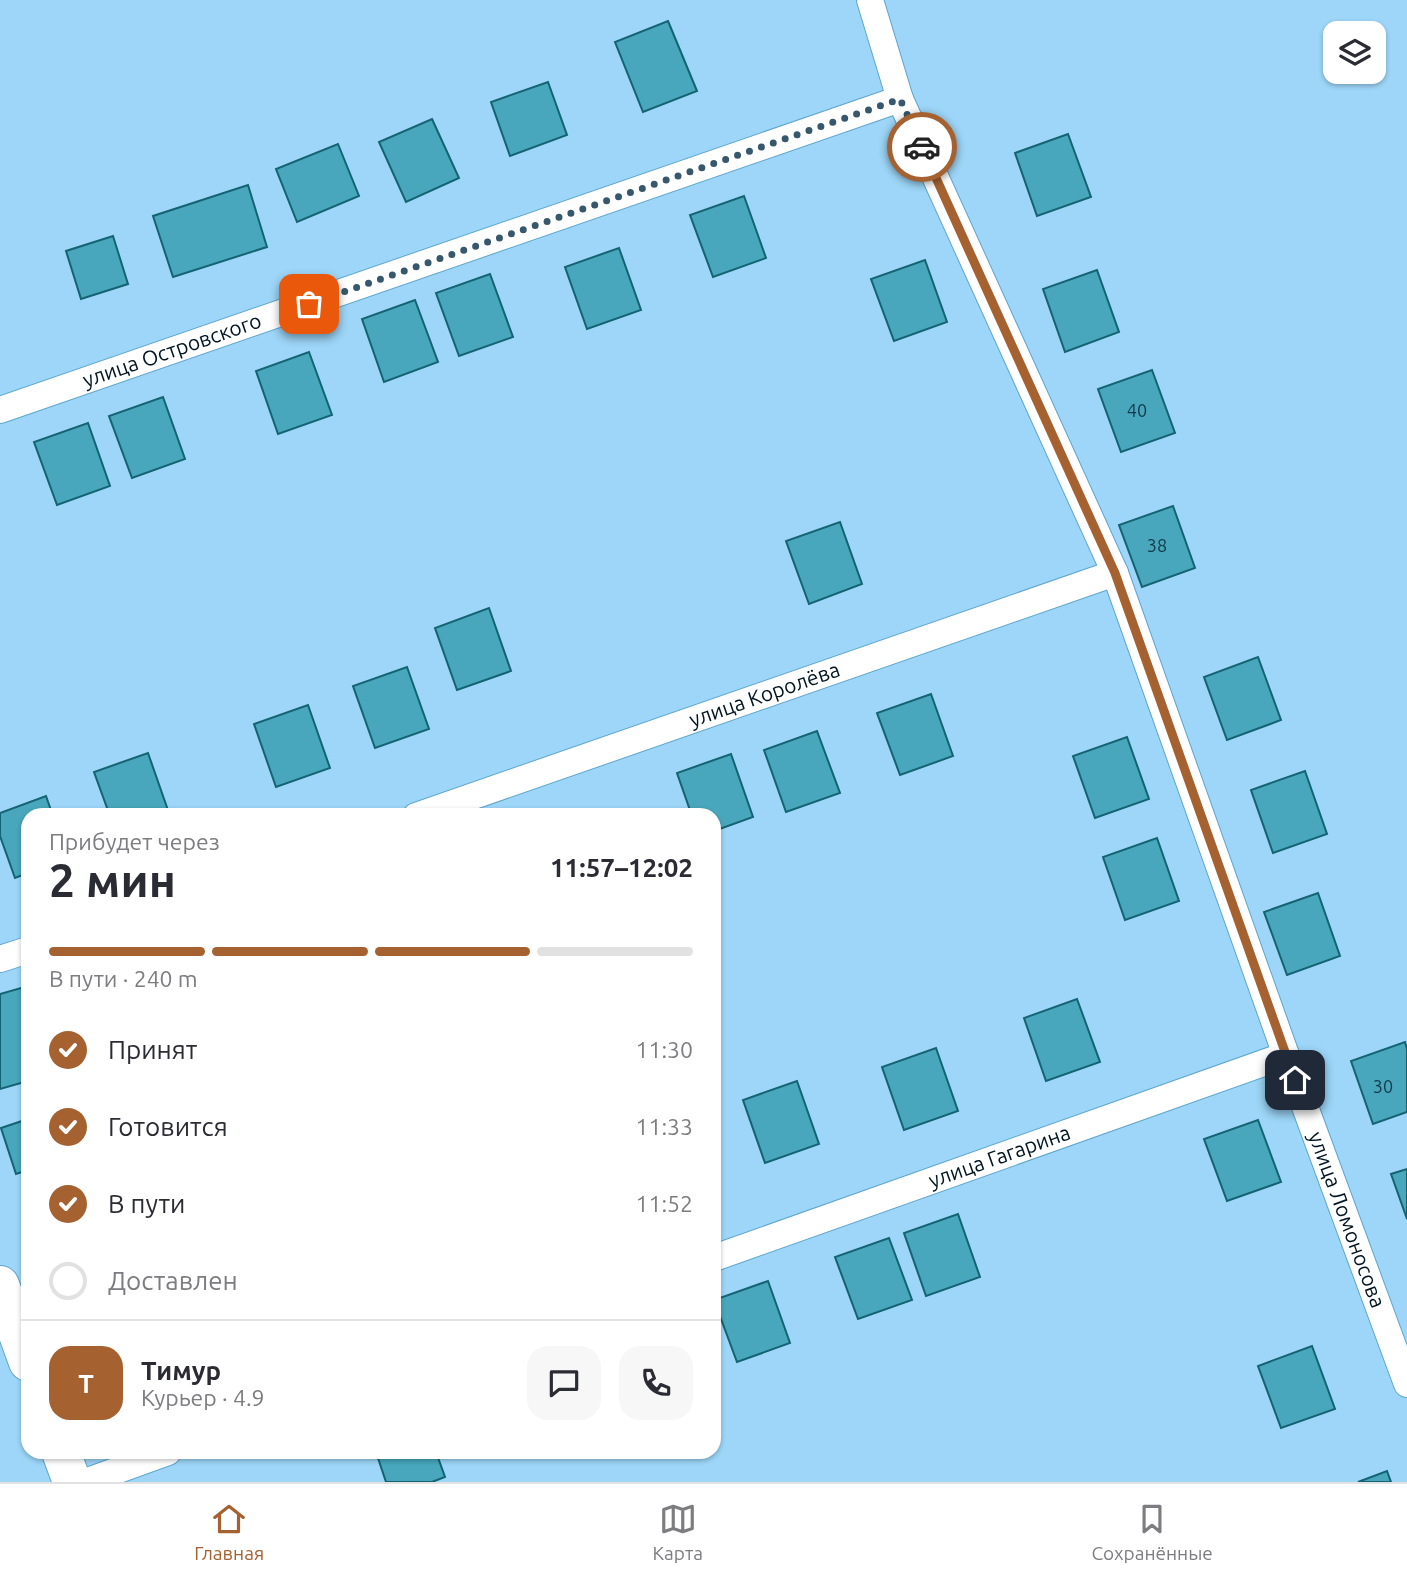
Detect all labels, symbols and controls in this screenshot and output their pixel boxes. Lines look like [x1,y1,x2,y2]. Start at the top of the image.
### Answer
map controls [1323,21,1386,84]
button: layers [1323,21,1386,84]
courier [887,112,957,182]
icon: car [903,128,941,166]
pin [279,274,339,334]
icon: bag [290,285,328,323]
street label: улица Островского [79,308,264,392]
house number: 40 [1127,400,1147,420]
house number: 38 [1147,535,1167,555]
street label: улица Королёва [686,657,843,731]
text: Прибудет через [49,829,220,854]
text: 11:57–12:02 [550,853,693,882]
text: 2 мин [49,854,176,906]
text: В пути · 240 m [49,966,198,991]
icon: check [49,1031,87,1069]
text: Принят [108,1035,197,1064]
text: 11:30 [635,1037,693,1062]
pin [1265,1050,1325,1110]
icon: home [1276,1061,1314,1099]
house number: 30 [1373,1076,1393,1096]
icon: check [49,1108,87,1146]
text: Готовится [108,1112,228,1141]
text: 11:33 [635,1114,693,1139]
street label: улица Гагарина [925,1120,1073,1192]
street label: улица Ломоносова [1304,1128,1391,1311]
icon: check [49,1185,87,1223]
text: В пути [108,1189,185,1218]
text: 11:52 [635,1191,693,1216]
text: Доставлен [108,1266,238,1295]
button: chat [527,1346,601,1420]
button: phone [619,1346,693,1420]
text: Тимур [141,1356,221,1385]
text: Т [78,1369,94,1398]
text: Курьер · 4.9 [141,1385,265,1410]
tab: Главная [194,1500,264,1564]
tab: Карта [652,1500,703,1564]
tab: Сохранённые [1091,1500,1213,1564]

